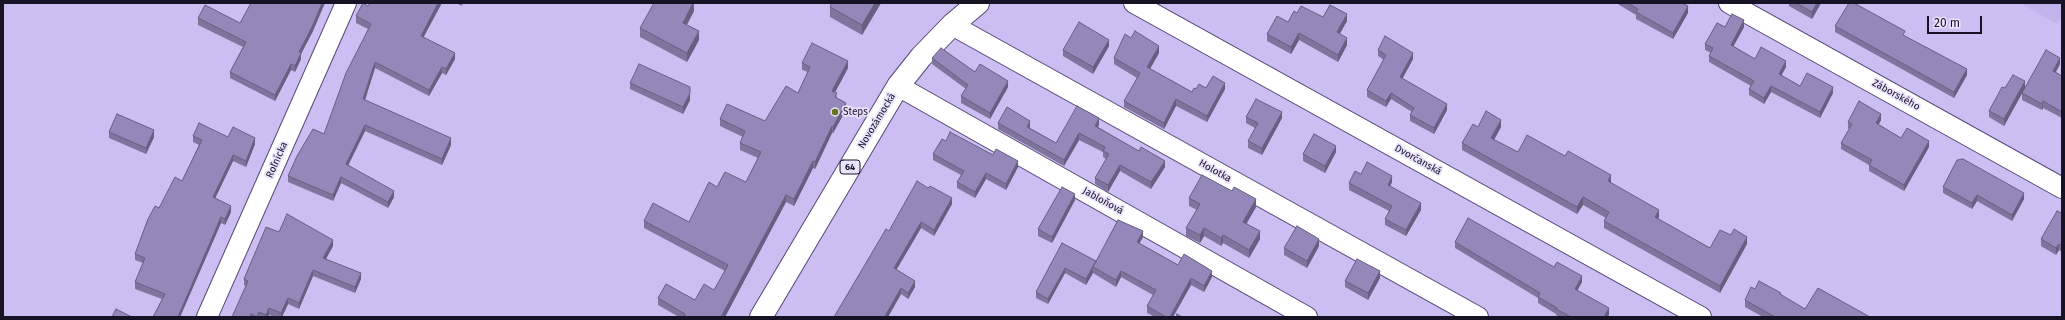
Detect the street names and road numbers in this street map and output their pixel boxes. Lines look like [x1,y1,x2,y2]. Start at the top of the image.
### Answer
street label: Záborského [1870,77,1922,113]
street label: Novozámocká [856,91,898,151]
street label: Roľnícka [264,140,290,180]
street label: Dvorčanská [1392,142,1444,178]
street label: Holotka [1197,157,1233,185]
road number: 64 [840,160,860,174]
street label: Jabloňová [1080,185,1126,217]

